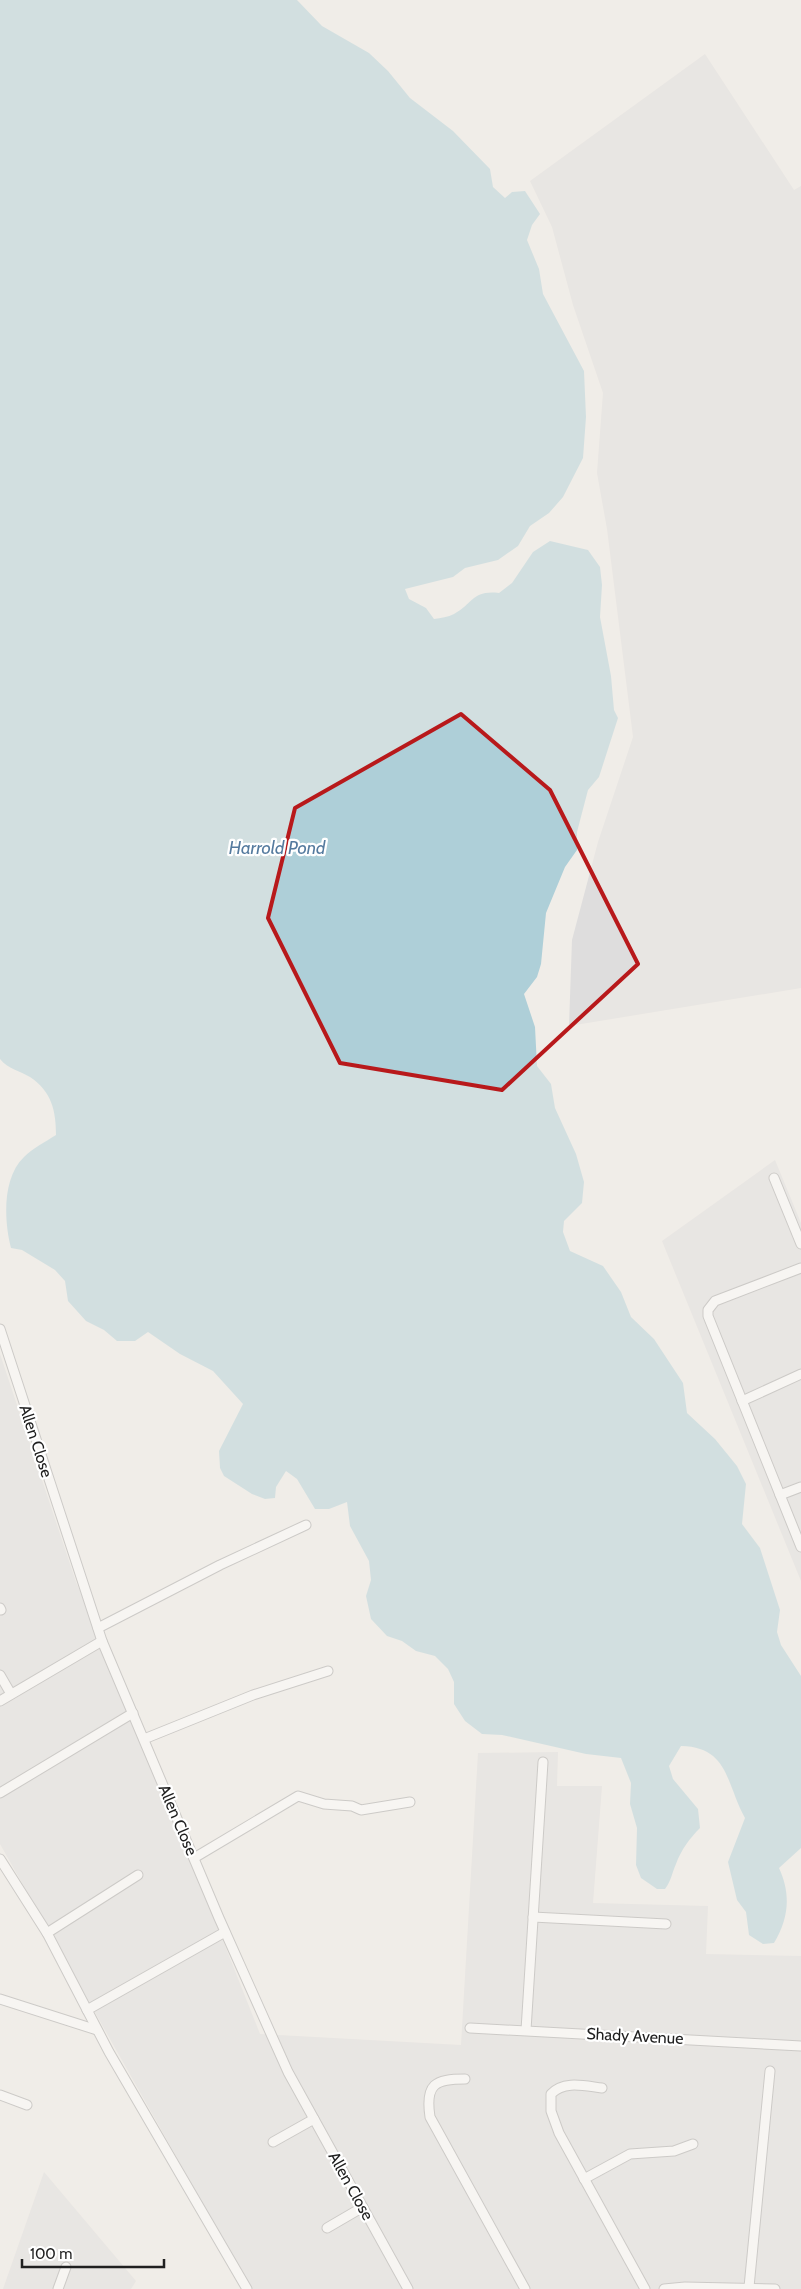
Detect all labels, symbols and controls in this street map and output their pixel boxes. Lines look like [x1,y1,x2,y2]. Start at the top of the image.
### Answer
water label: Harrold Pond [229,837,326,859]
street label: Allen Close [15,1402,57,1480]
street label: Allen Close [155,1782,201,1858]
street label: Shady Avenue [586,2024,684,2048]
street label: Allen Close [324,2149,378,2223]
scale bar [22,2236,165,2268]
text: 100 m [30,2245,72,2263]

